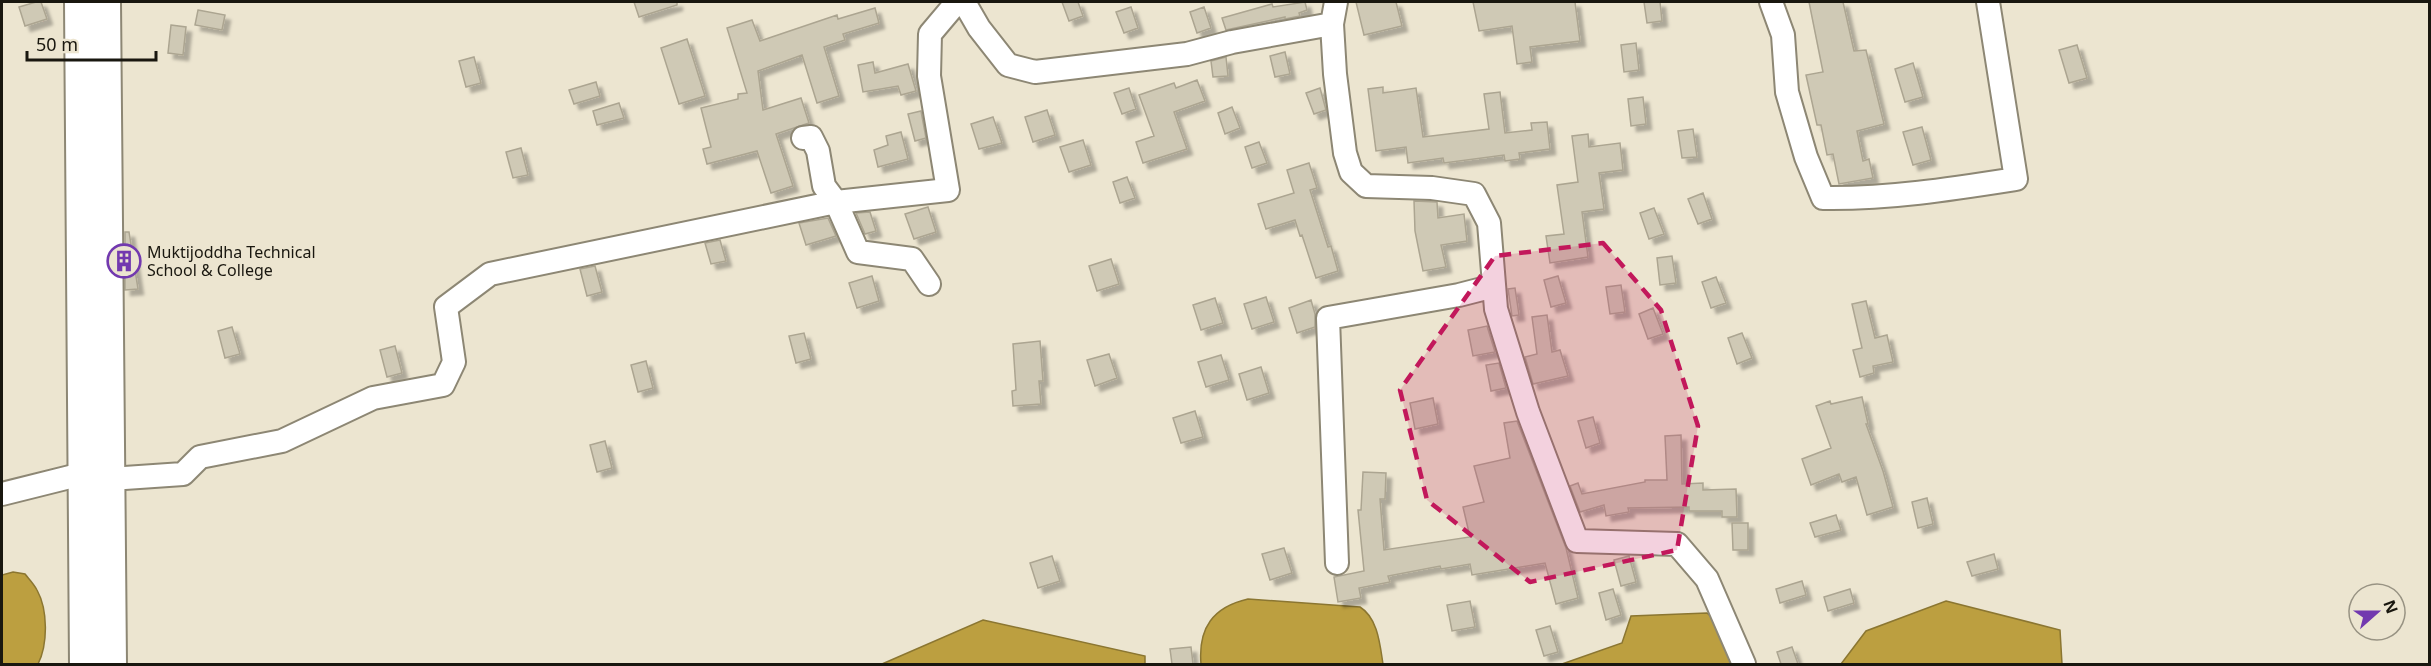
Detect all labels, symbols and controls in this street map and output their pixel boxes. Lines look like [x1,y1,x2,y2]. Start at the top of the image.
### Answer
scale bar [27,24,156,62]
text: 50 m [36,32,78,56]
place label: Muktijoddha Technical School & College [147,241,316,281]
building icon: Muktijoddha Technical School & College [106,243,142,279]
north arrow [2347,582,2407,642]
text: N [2378,597,2404,617]

